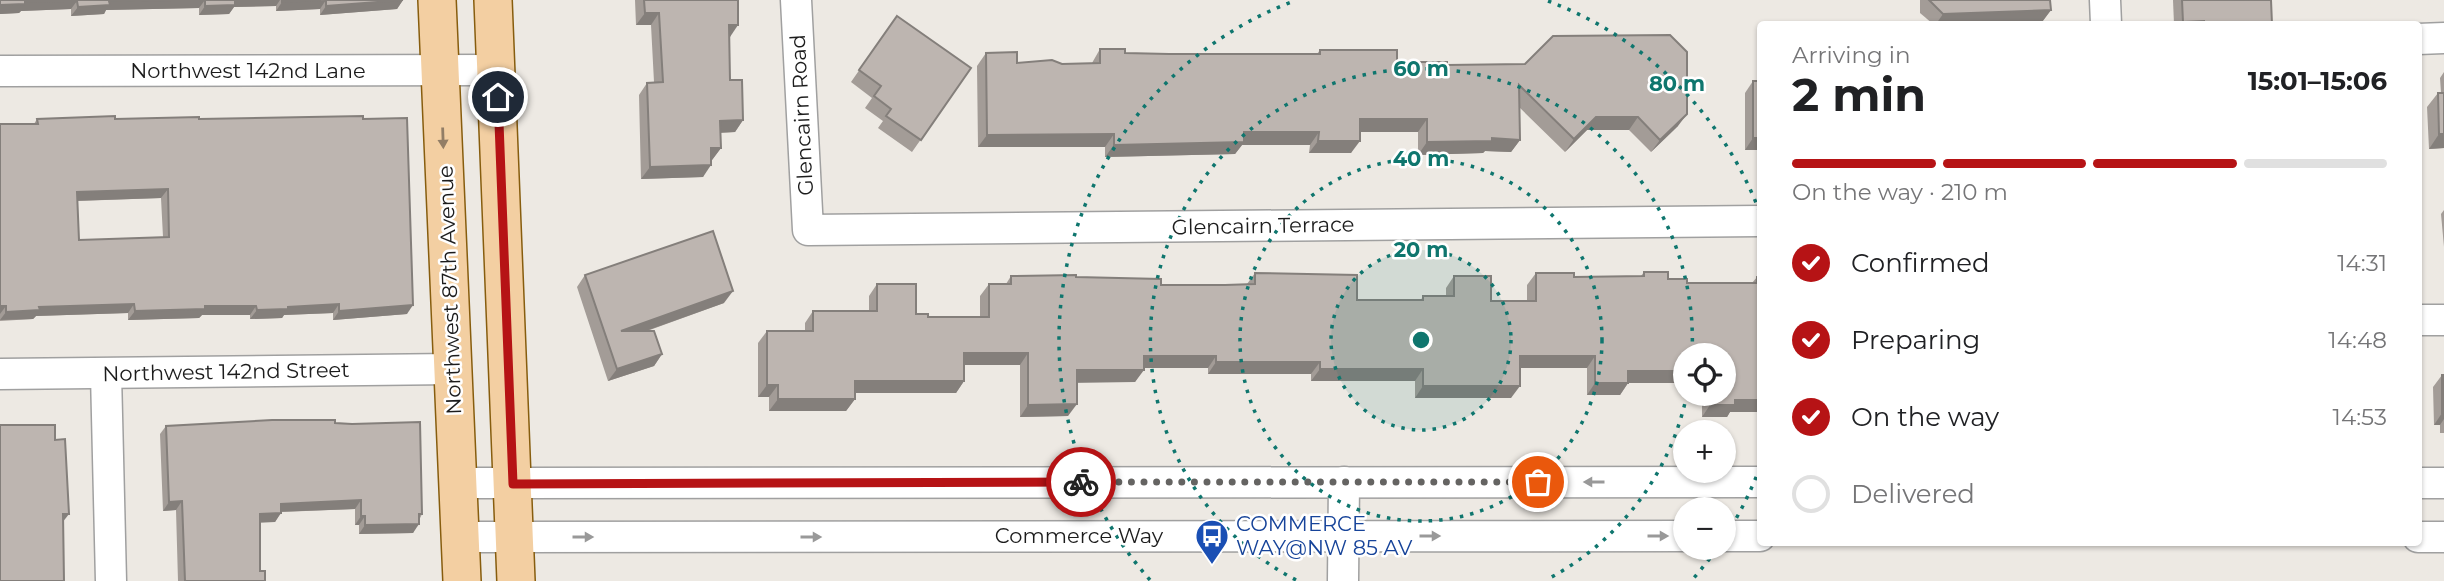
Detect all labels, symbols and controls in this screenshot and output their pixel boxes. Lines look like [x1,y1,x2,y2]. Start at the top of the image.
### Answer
street label: Glencairn Road [785,34,818,196]
text: Arriving in [1792,41,1911,69]
text: 60 m [1393,56,1449,81]
street label: Northwest 142nd Lane [130,58,366,83]
text: 15:01–15:06 [2248,65,2387,97]
text: 2 min [1792,66,1926,123]
pin [468,67,528,127]
text: 80 m [1649,71,1705,96]
icon: home [479,78,517,116]
one-way arrow [438,128,449,150]
text: 40 m [1393,146,1449,171]
street label: Northwest 87th Avenue [433,165,466,415]
text: On the way · 210 m [1792,178,2008,206]
street label: Glencairn Terrace [1171,211,1355,240]
text: 20 m [1394,237,1448,262]
icon: check [1792,244,1830,282]
text: Confirmed [1851,247,1990,279]
text: 14:31 [2337,249,2387,277]
icon: check [1792,321,1830,359]
text: Preparing [1851,324,1980,356]
text: 14:48 [2328,326,2387,354]
centre of rings [1409,328,1433,352]
map controls [1673,343,1736,560]
button: locate [1673,343,1736,406]
street label: Northwest 142nd Street [102,357,350,386]
icon: check [1792,398,1830,436]
text: On the way [1851,401,1999,433]
text: 14:53 [2333,403,2387,431]
button: + [1673,420,1736,483]
courier [1046,447,1116,517]
pin [1508,452,1568,512]
icon: bike [1062,463,1100,501]
icon: bag [1519,463,1557,501]
one-way arrow [1583,476,1605,488]
text: Delivered [1851,478,1975,510]
button: − [1673,497,1736,560]
place label: COMMERCE WAY@NW 85 AV [1236,511,1413,560]
bus stop icon: COMMERCE WAY@NW 85 AV [1193,517,1231,566]
street label: Commerce Way [995,523,1164,548]
one-way arrow [1419,530,1441,542]
one-way arrow [1647,530,1669,542]
one-way arrow [572,531,594,543]
one-way arrow [800,531,822,543]

